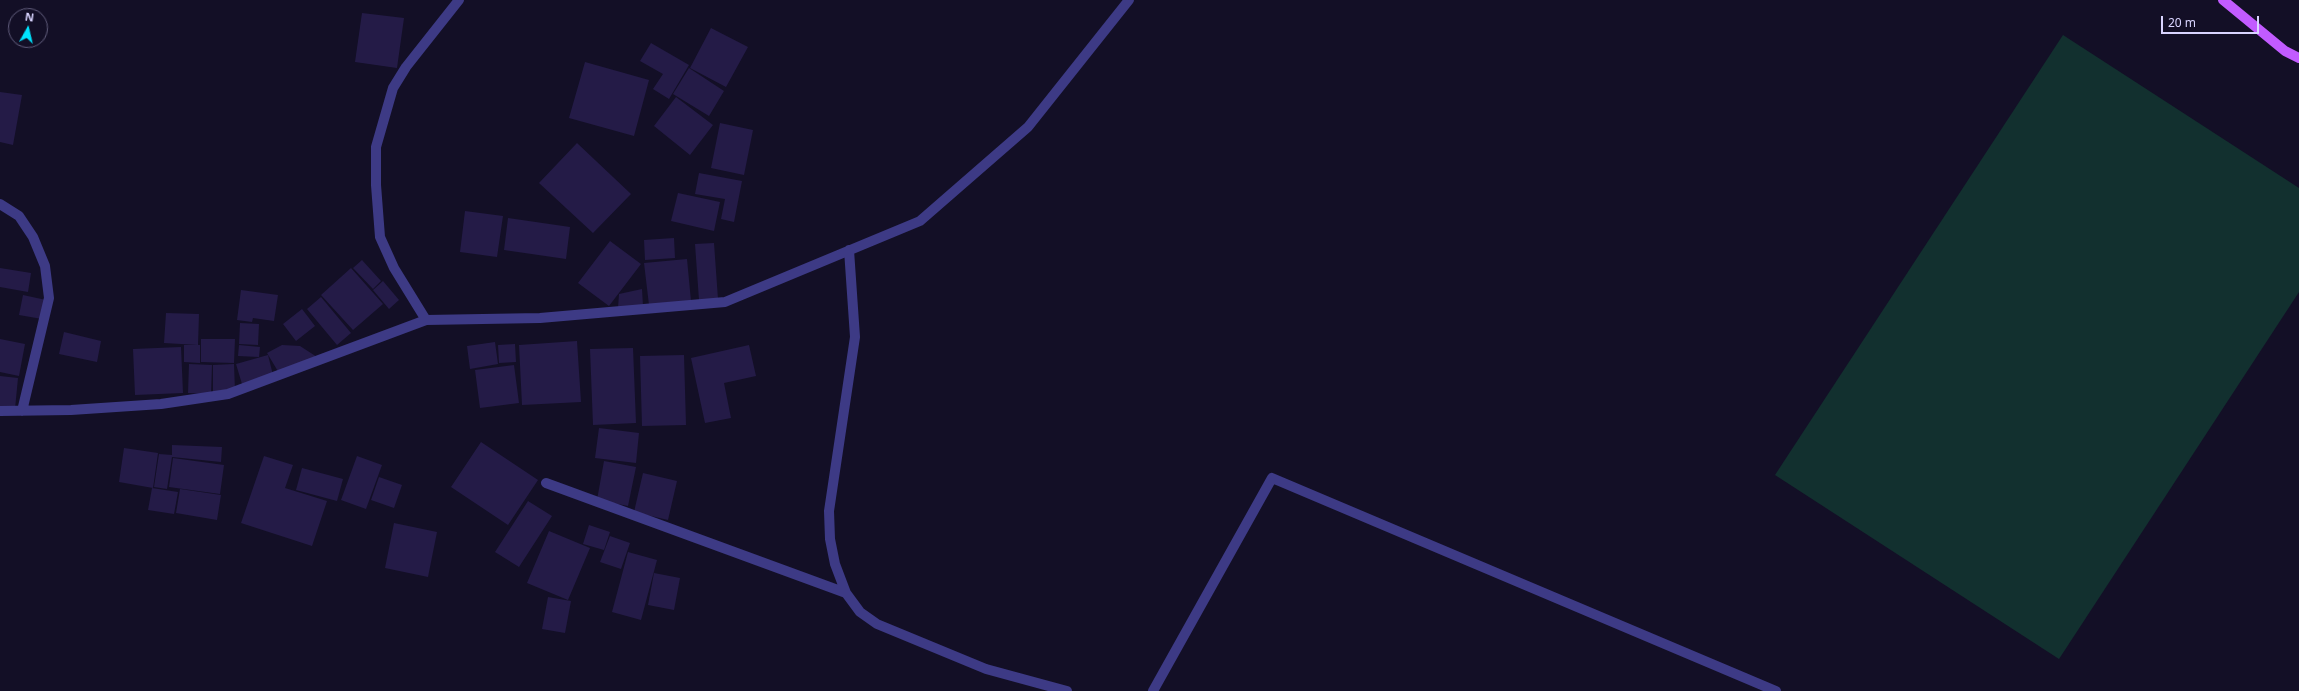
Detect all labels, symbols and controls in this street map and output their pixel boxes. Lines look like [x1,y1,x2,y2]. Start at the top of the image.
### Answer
north arrow [8,8,48,48]
scale bar [2163,8,2261,34]
text: N [24,9,35,25]
text: 20 m [2168,14,2196,31]

